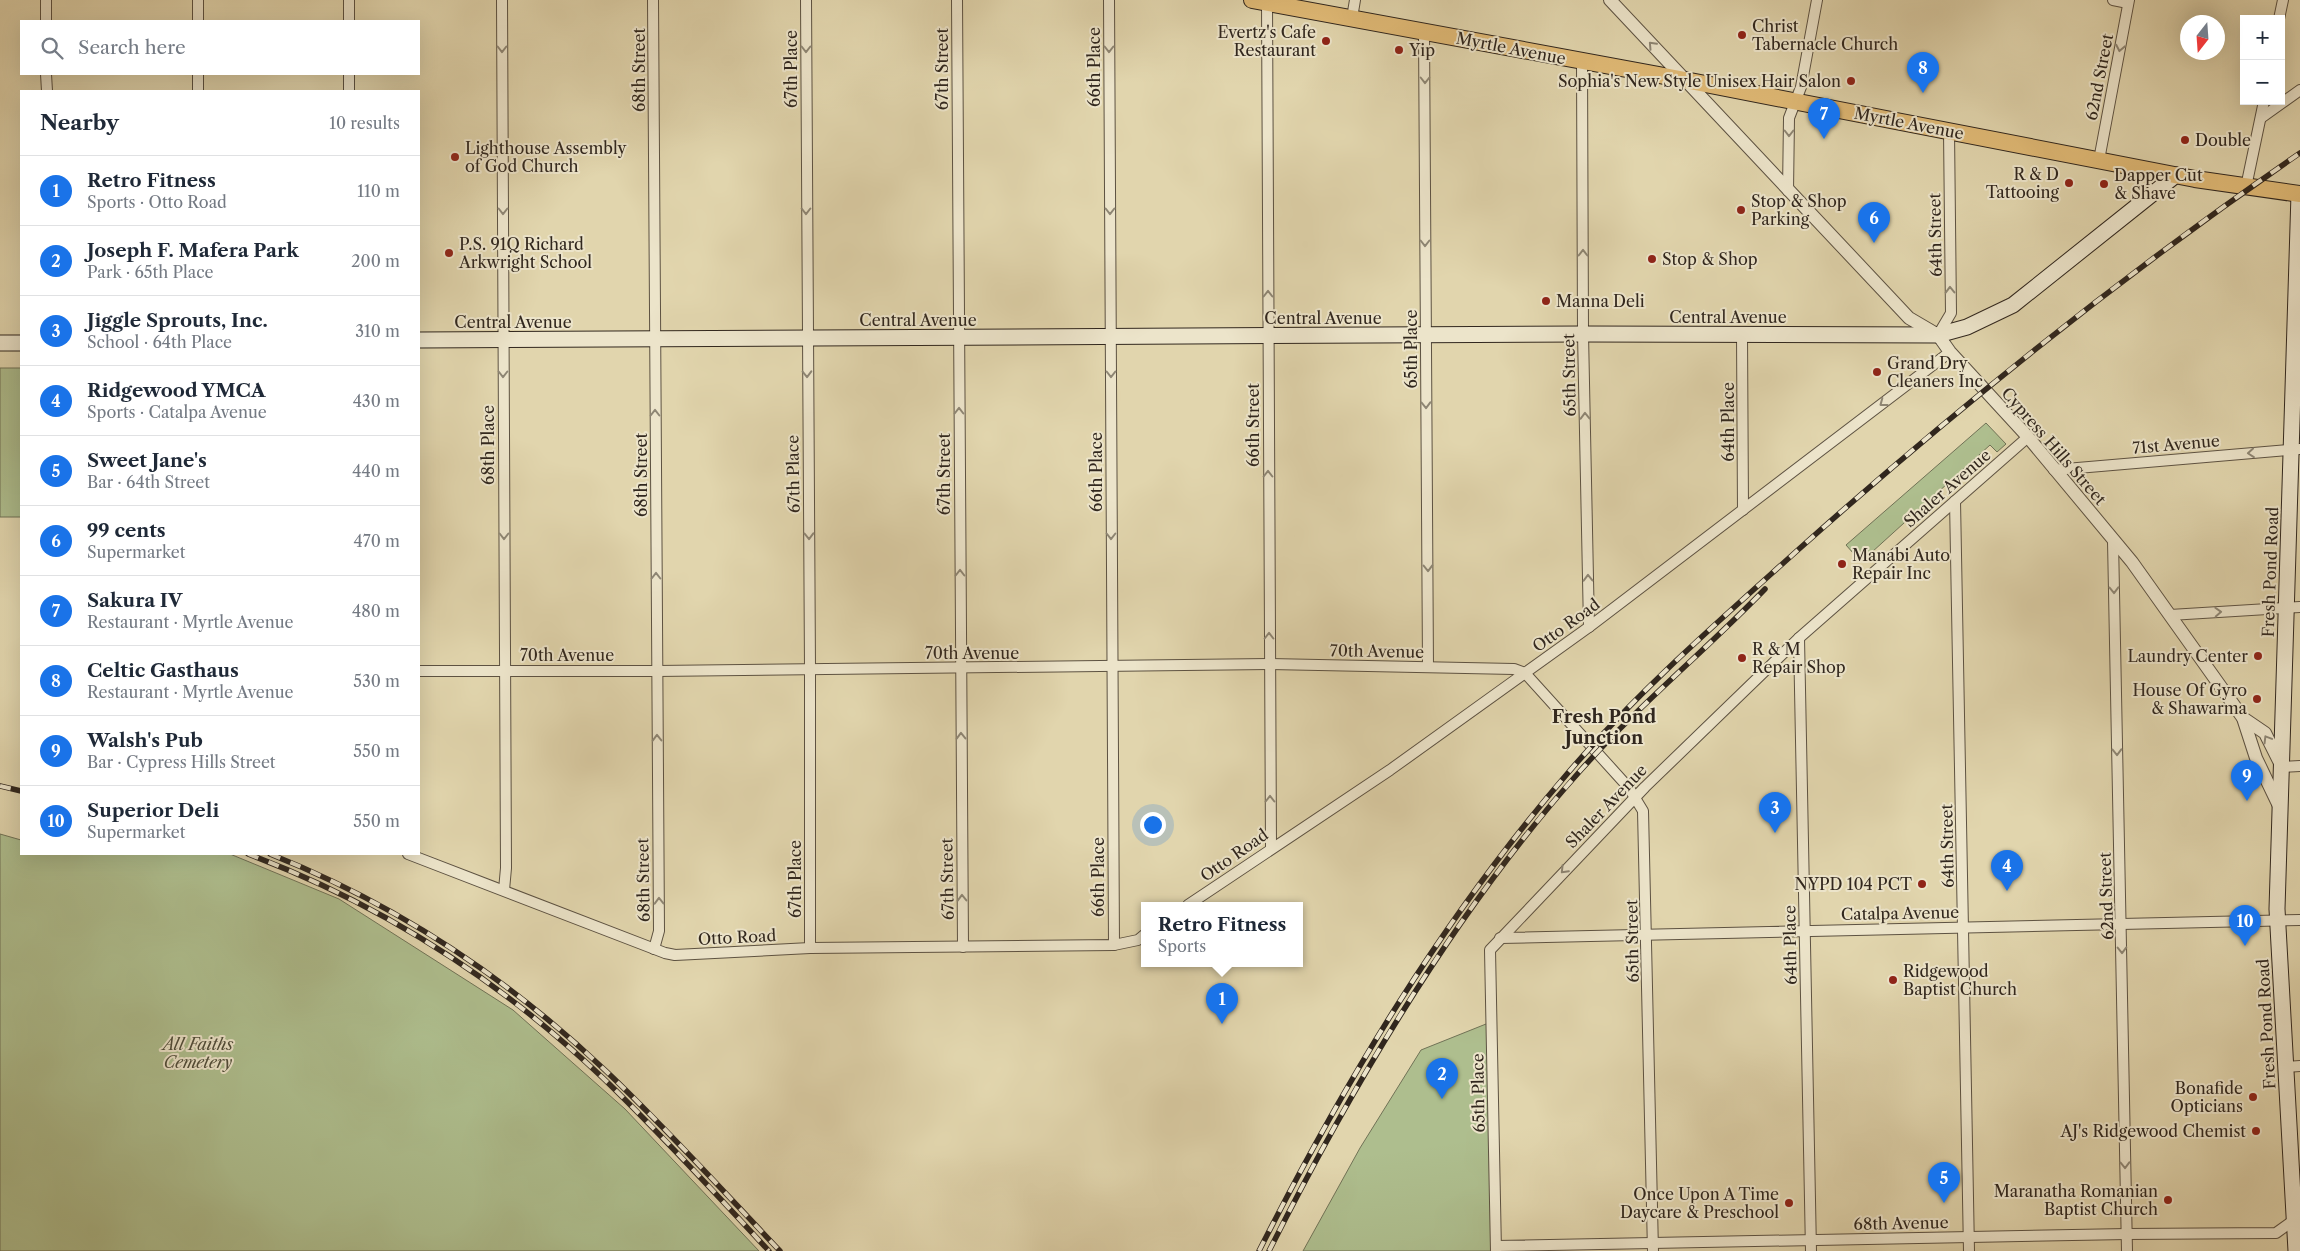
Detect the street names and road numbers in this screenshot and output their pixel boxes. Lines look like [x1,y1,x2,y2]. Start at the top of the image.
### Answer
street label: 67th Street [932,27,952,110]
street label: 66th Place [1084,27,1104,107]
street label: 68th Street [629,28,649,112]
street label: Myrtle Avenue [1454,28,1568,68]
street label: 67th Place [781,30,801,108]
street label: 62nd Street [2081,32,2117,122]
street label: Myrtle Avenue [1852,103,1966,143]
street label: 64th Street [1924,193,1946,277]
street label: Central Avenue [1669,307,1787,327]
street label: Central Avenue [1264,308,1382,328]
street label: 65th Place [1401,309,1421,389]
street label: Central Avenue [859,310,977,330]
street label: Central Avenue [454,312,572,332]
street label: 65th Street [1558,333,1580,417]
street label: 64th Place [1718,382,1738,462]
street label: 66th Street [1243,383,1263,467]
street label: Cypress Hills Street [1997,383,2111,509]
street label: 68th Place [478,405,498,485]
street label: 71st Avenue [2131,430,2221,458]
street label: 67th Street [934,432,954,515]
street label: 66th Place [1086,432,1106,512]
street label: 68th Street [631,433,651,517]
street label: 67th Place [782,435,804,513]
street label: Shaler Avenue [1899,445,1995,531]
street label: Fresh Pond Road [2258,506,2282,638]
street label: Otto Road [1528,594,1604,656]
street label: 70th Avenue [1330,640,1424,662]
street label: 70th Avenue [925,643,1019,663]
street label: 70th Avenue [520,645,614,665]
street label: Shaler Avenue [1561,760,1651,852]
street label: 64th Street [1936,804,1958,888]
street label: Otto Road [1196,824,1272,886]
street label: 68th Street [632,837,654,922]
street label: 67th Street [936,837,958,920]
street label: 66th Place [1088,837,1108,917]
street label: 67th Place [785,840,805,918]
street label: 62nd Street [2094,851,2118,940]
street label: 65th Street [1621,899,1643,983]
street label: Catalpa Avenue [1841,902,1959,924]
street label: 64th Place [1779,905,1801,985]
street label: Otto Road [697,925,777,949]
street label: Fresh Pond Road [2253,958,2279,1090]
street label: 65th Place [1467,1053,1489,1133]
street label: 68th Avenue [1853,1212,1949,1234]

